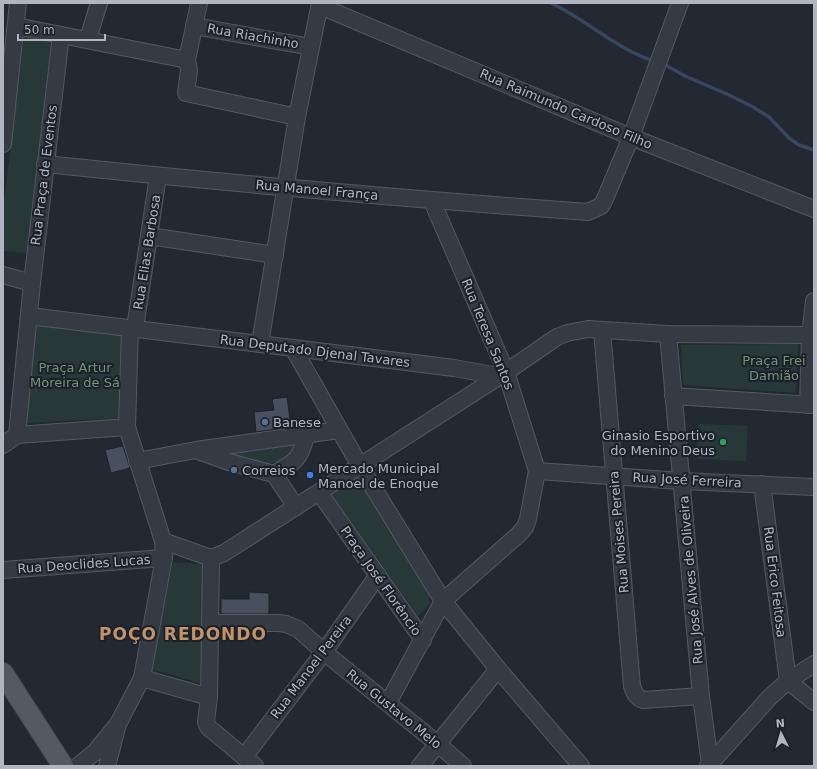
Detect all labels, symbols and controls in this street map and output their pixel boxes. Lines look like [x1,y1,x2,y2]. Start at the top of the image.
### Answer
scale bar [18,16,105,42]
street label: Rua Riachinho [206,21,300,51]
text: 50 m [24,23,55,37]
street label: Rua Raimundo Cardoso Filho [478,66,654,152]
street label: Rua Praça de Eventos [28,104,60,246]
street label: Rua Manoel França [255,177,379,203]
street label: Rua Elias Barbosa [130,193,164,311]
street label: Rua Teresa Santos [459,276,517,392]
street label: Rua Deputado Djenal Tavares [219,332,411,370]
park label: Praça Frei Damião [742,353,806,383]
park label: Praça Artur Moreira de Sá [30,360,120,390]
place label: Banese [273,415,321,430]
marker: Banese [260,417,270,427]
place label: Ginasio Esportivo do Menino Deus [602,428,715,458]
marker: Ginasio Esportivo do Menino Deus [718,437,728,447]
place label: Mercado Municipal Manoel de Enoque [318,461,440,491]
place label: Correios [242,463,296,478]
marker: Correios [229,465,239,475]
marker: Mercado Municipal Manoel de Enoque [305,470,315,480]
street label: Rua Moises Pereira [606,470,632,594]
street label: Rua José Ferreira [632,470,742,490]
street label: Rua José Alves de Oliveira [676,495,706,665]
street label: Praça José Florêncio [338,523,424,639]
street label: Rua Erico Feitosa [761,526,789,638]
street label: Rua Deoclides Lucas [17,552,151,576]
street label: Rua Manoel Pereira [267,612,355,722]
district label: POÇO REDONDO [99,624,267,644]
street label: Rua Gustavo Melo [344,666,444,752]
north arrow [761,713,801,753]
text: N [775,717,785,730]

